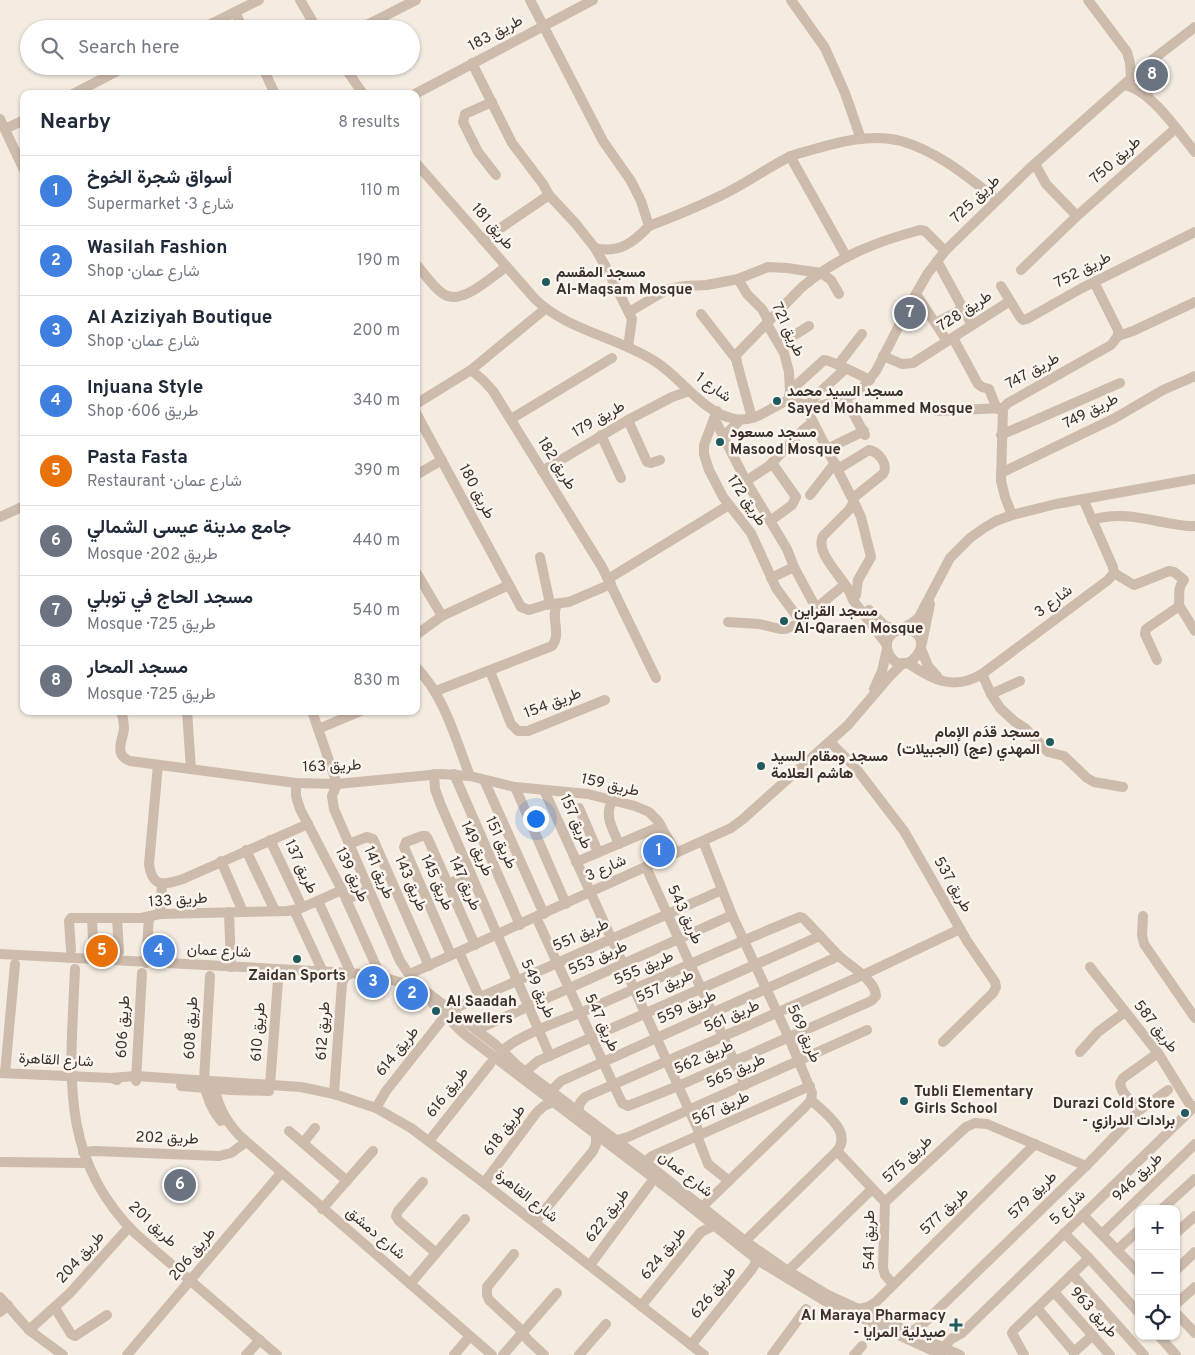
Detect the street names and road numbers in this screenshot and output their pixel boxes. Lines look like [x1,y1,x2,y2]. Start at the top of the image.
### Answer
street label: طريق 183 [465,12,527,56]
street label: طريق 750 [1087,133,1146,189]
street label: طريق 725 [947,172,1005,228]
street label: طريق 181 [467,200,518,254]
street label: طريق 752 [1051,248,1115,293]
street label: طريق 728 [934,287,996,337]
street label: طريق 721 [766,300,808,360]
street label: طريق 747 [1003,349,1063,395]
street label: شارع 1 [692,369,735,407]
street label: طريق 749 [1060,390,1122,434]
street label: طريق 179 [569,397,629,443]
street label: طريق 182 [532,434,580,494]
street label: طريق 180 [454,461,498,523]
street label: طريق 172 [722,472,770,530]
street label: شارع 3 [1031,581,1077,622]
street label: طريق 154 [522,684,585,724]
street label: طريق 163 [302,756,362,778]
street label: طريق 159 [579,770,641,802]
street label: طريق 157 [555,792,596,853]
street label: طريق 151 [480,814,520,873]
street label: طريق 149 [455,818,497,880]
street label: طريق 137 [279,837,321,897]
street label: طريق 139 [330,844,372,906]
street label: طريق 141 [358,844,398,902]
street label: طريق 145 [415,852,457,914]
street label: شارع 3 [583,852,630,886]
street label: طريق 143 [389,853,431,915]
street label: طريق 147 [444,854,484,914]
street label: طريق 537 [928,854,976,917]
street label: طريق 543 [662,882,706,948]
street label: طريق 133 [148,889,208,913]
street label: طريق 551 [550,915,612,957]
street label: طريق 553 [565,937,631,980]
street label: شارع عمان [186,941,252,963]
street label: طريق 555 [611,947,677,991]
street label: طريق 549 [516,956,559,1022]
street label: طريق 557 [633,966,697,1008]
street label: طريق 559 [654,986,720,1029]
street label: طريق 547 [579,991,623,1055]
street label: طريق 606 [113,995,135,1059]
street label: طريق 608 [181,996,203,1060]
street label: طريق 561 [701,996,763,1038]
street label: طريق 587 [1129,997,1182,1057]
street label: طريق 610 [247,1001,271,1062]
street label: طريق 612 [312,1001,336,1061]
street label: طريق 569 [782,1002,824,1066]
street label: طريق 614 [372,1023,424,1081]
street label: طريق 562 [671,1036,737,1079]
street label: شارع القاهرة [18,1050,94,1072]
street label: طريق 565 [703,1050,769,1093]
street label: طريق 616 [422,1064,474,1122]
street label: طريق 567 [689,1088,753,1130]
street label: طريق 618 [480,1102,530,1160]
street label: طريق 202 [135,1128,199,1150]
street label: طريق 575 [879,1132,937,1188]
street label: شارع عمان [654,1148,716,1202]
street label: طريق 946 [1109,1149,1167,1207]
street label: شارع القاهرة [491,1166,561,1228]
street label: طريق 579 [1004,1168,1062,1224]
street label: طريق 577 [917,1184,974,1240]
street label: طريق 622 [582,1185,635,1247]
street label: شارع 5 [1046,1186,1090,1230]
street label: طريق 201 [124,1198,180,1252]
street label: شارع دمشق [341,1204,409,1264]
street label: طريق 541 [861,1210,880,1270]
street label: طريق 624 [637,1224,691,1284]
street label: طريق 206 [165,1225,221,1285]
street label: طريق 204 [53,1228,109,1288]
street label: طريق 626 [687,1263,741,1323]
street label: طريق 963 [1065,1284,1121,1343]

